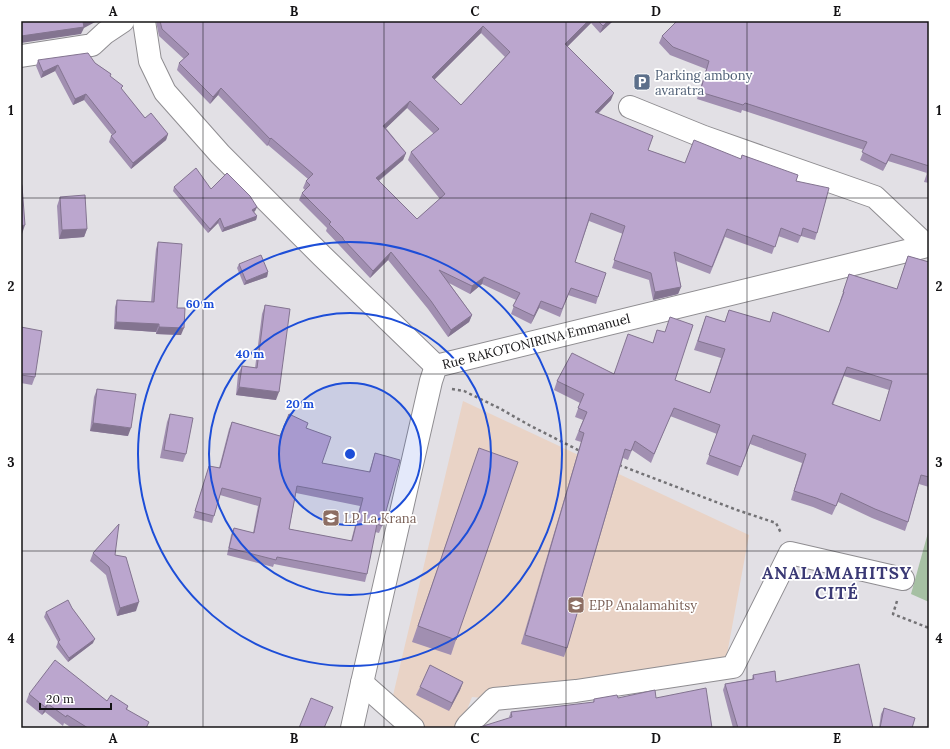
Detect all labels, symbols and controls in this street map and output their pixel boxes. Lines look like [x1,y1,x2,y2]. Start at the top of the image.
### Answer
text: A [109,3,118,20]
text: B [290,3,299,20]
text: C [471,3,480,20]
text: D [651,3,661,20]
text: E [833,3,841,20]
place label: Parking ambony avaratra [655,67,753,99]
parking icon: Parking ambony avaratra [632,72,652,92]
text: 1 [8,102,14,119]
text: 1 [936,102,942,119]
text: 2 [8,278,15,295]
text: 2 [936,278,943,295]
text: 60 m [186,296,214,311]
street label: Rue RAKOTONIRINA Emmanuel [440,310,632,373]
text: 40 m [236,346,264,361]
text: 20 m [286,396,314,411]
centre of rings [343,447,357,461]
text: 3 [7,454,15,471]
text: 3 [935,454,943,471]
school or university icon: LP La Krana [321,508,341,528]
place label: LP La Krana [344,510,417,527]
district label: ANALAMAHITSY CITÉ [762,562,912,604]
school or university icon: EPP Analamahitsy [566,595,586,615]
place label: EPP Analamahitsy [589,597,697,614]
text: 4 [7,630,15,647]
text: 4 [935,630,943,647]
scale bar [40,685,111,711]
text: 20 m [46,691,74,706]
text: A [109,730,118,747]
text: B [290,730,299,747]
text: C [471,730,480,747]
text: D [651,730,661,747]
text: E [833,730,841,747]

